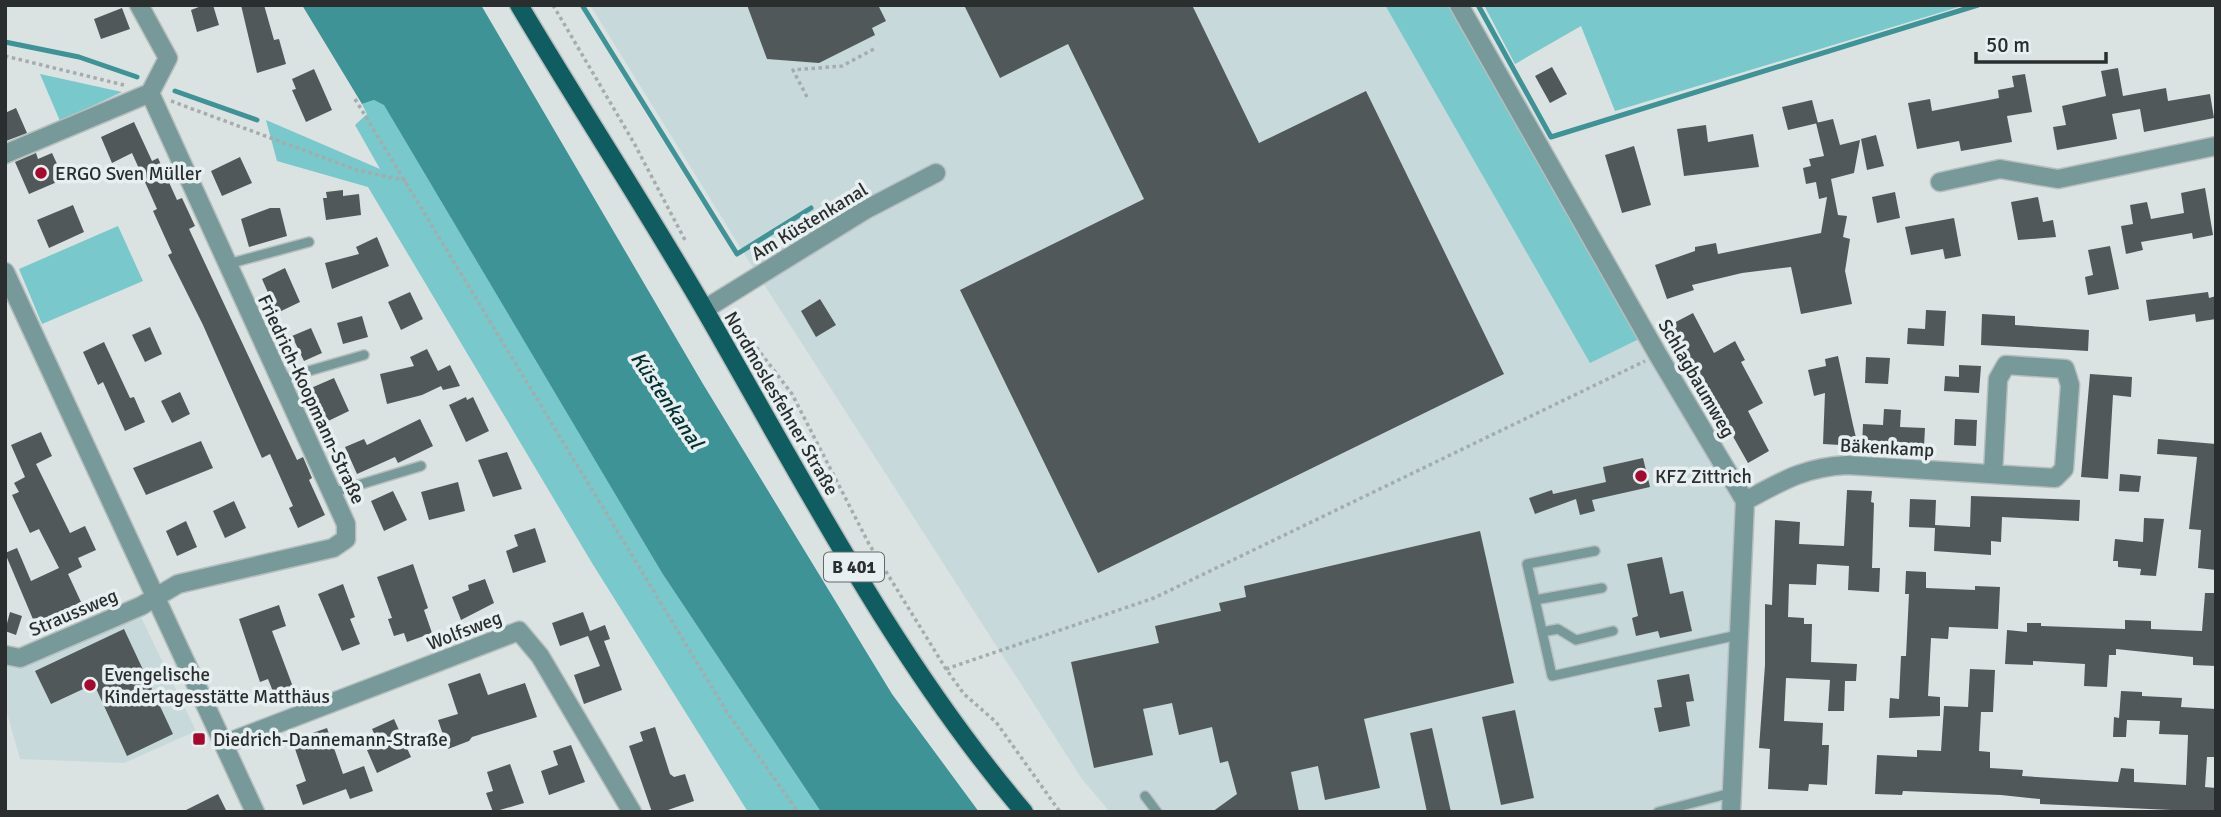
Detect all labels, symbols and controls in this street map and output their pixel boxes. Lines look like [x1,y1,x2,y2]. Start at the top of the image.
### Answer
scale bar [1976,21,2106,65]
text: 50 m [1986,32,2030,58]
place label: ERGO Sven Müller [55,162,201,186]
marker: ERGO Sven Müller [33,165,49,181]
street label: Am Küstenkanal [747,178,872,266]
street label: Friedrich-Koopmann-Straße [252,291,370,508]
street label: Nordmoslesfehner Straße [719,307,844,500]
street label: Schlagbaumweg [1652,315,1740,442]
water label: Küstenkanal [625,347,710,455]
street label: Bäkenkamp [1839,434,1935,462]
place label: KFZ Zittrich [1655,465,1752,489]
marker: KFZ Zittrich [1633,468,1649,484]
road number: B 401 [824,552,884,582]
street label: Straussweg [26,584,121,642]
street label: Wolfsweg [423,606,505,656]
place label: Evengelische Kindertagesstätte Matthäus [104,663,330,709]
marker: Evengelische Kindertagesstätte Matthäus [82,677,98,693]
place label: Diedrich-Dannemann-Straße [213,728,448,752]
marker: Diedrich-Dannemann-Straße [191,731,207,747]

